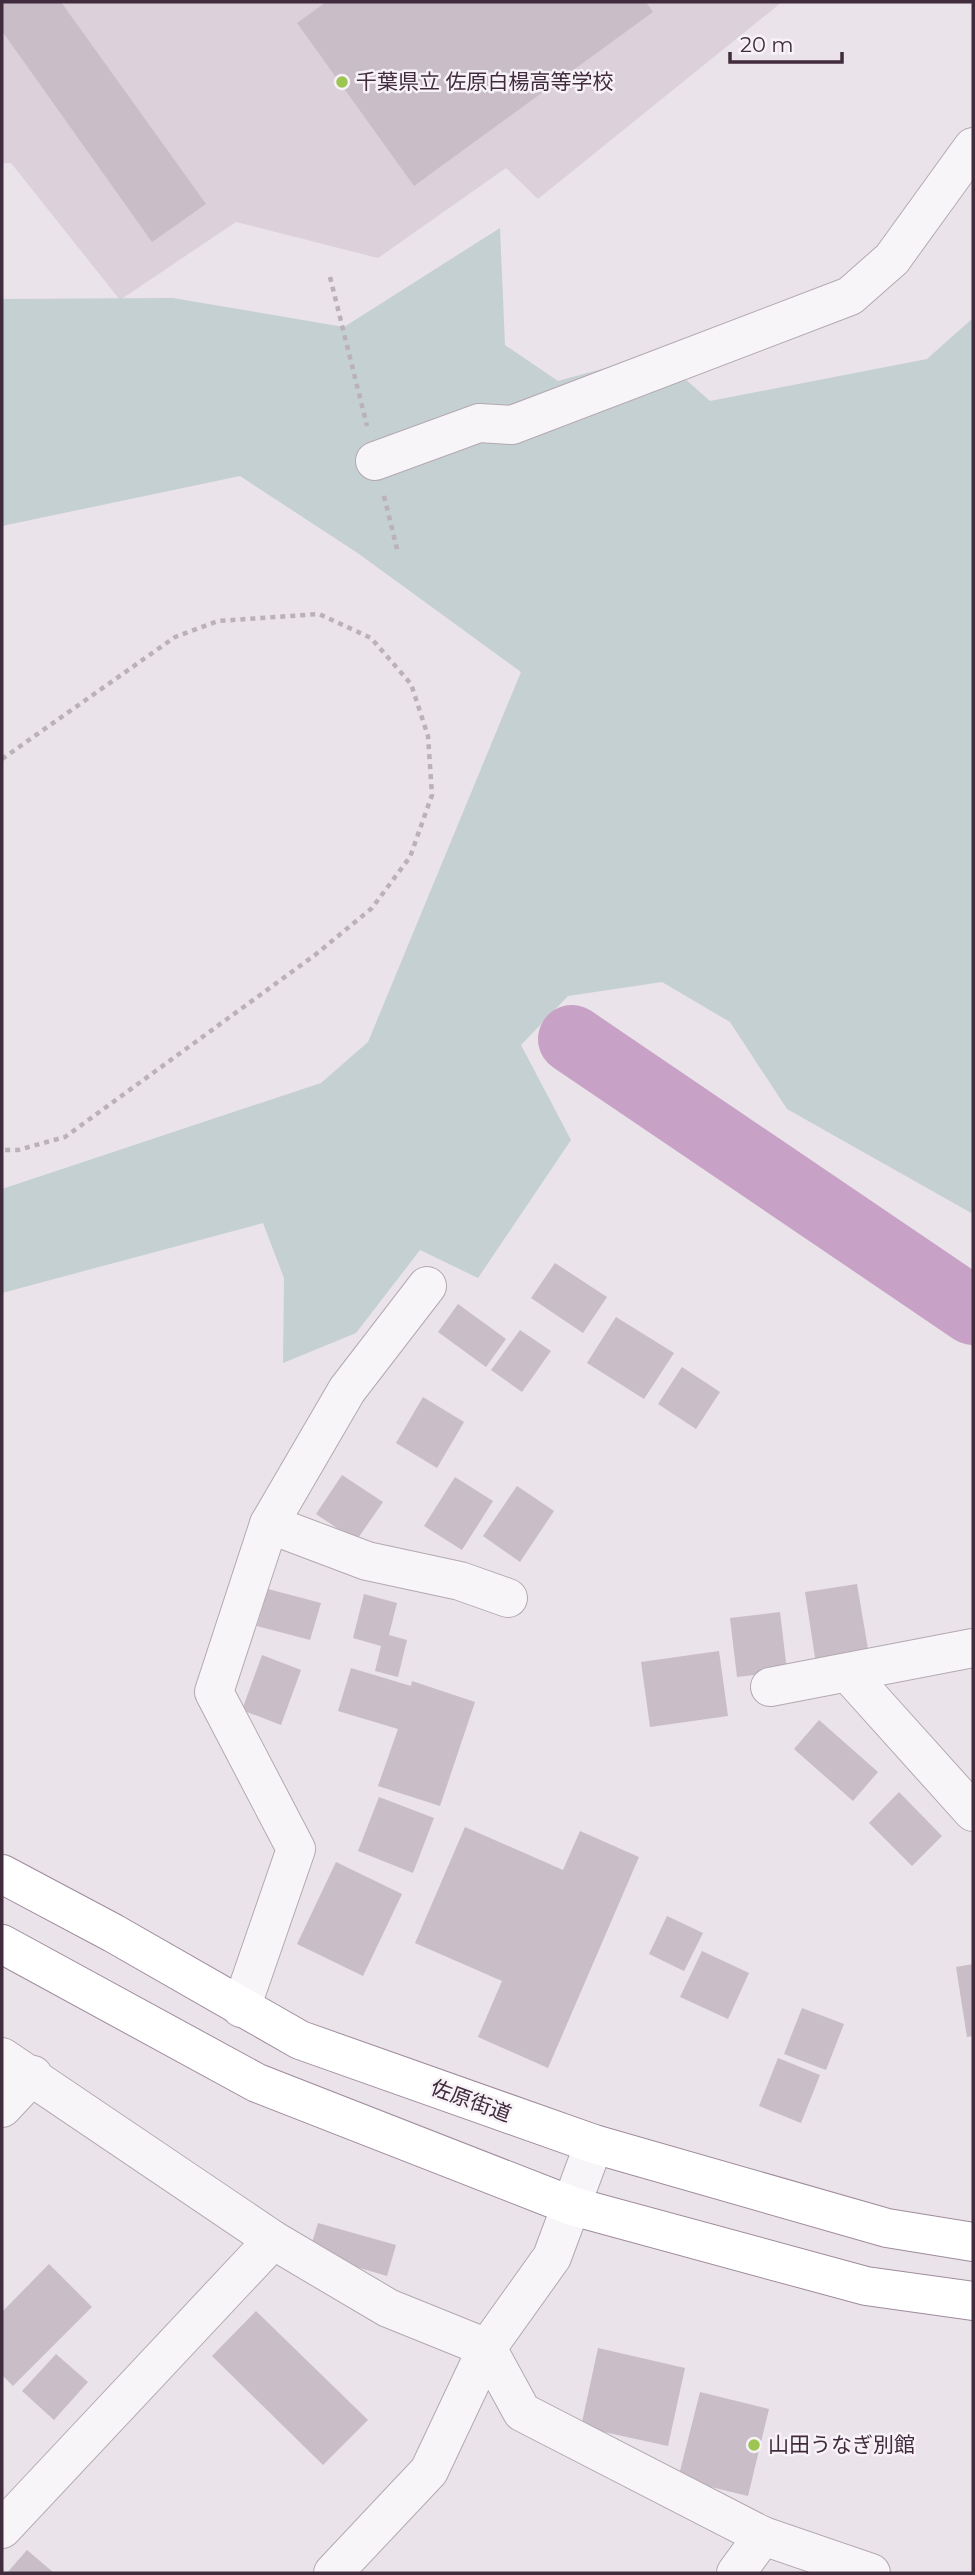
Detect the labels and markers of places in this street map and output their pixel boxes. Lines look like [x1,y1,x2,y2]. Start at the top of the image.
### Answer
place label: 千葉県立 佐原白楊高等学校 [356,69,614,94]
marker: 千葉県立 佐原白楊高等学校 [334,74,350,90]
place label: 山田うなぎ別館 [768,2432,915,2457]
marker: 山田うなぎ別館 [746,2437,762,2453]

